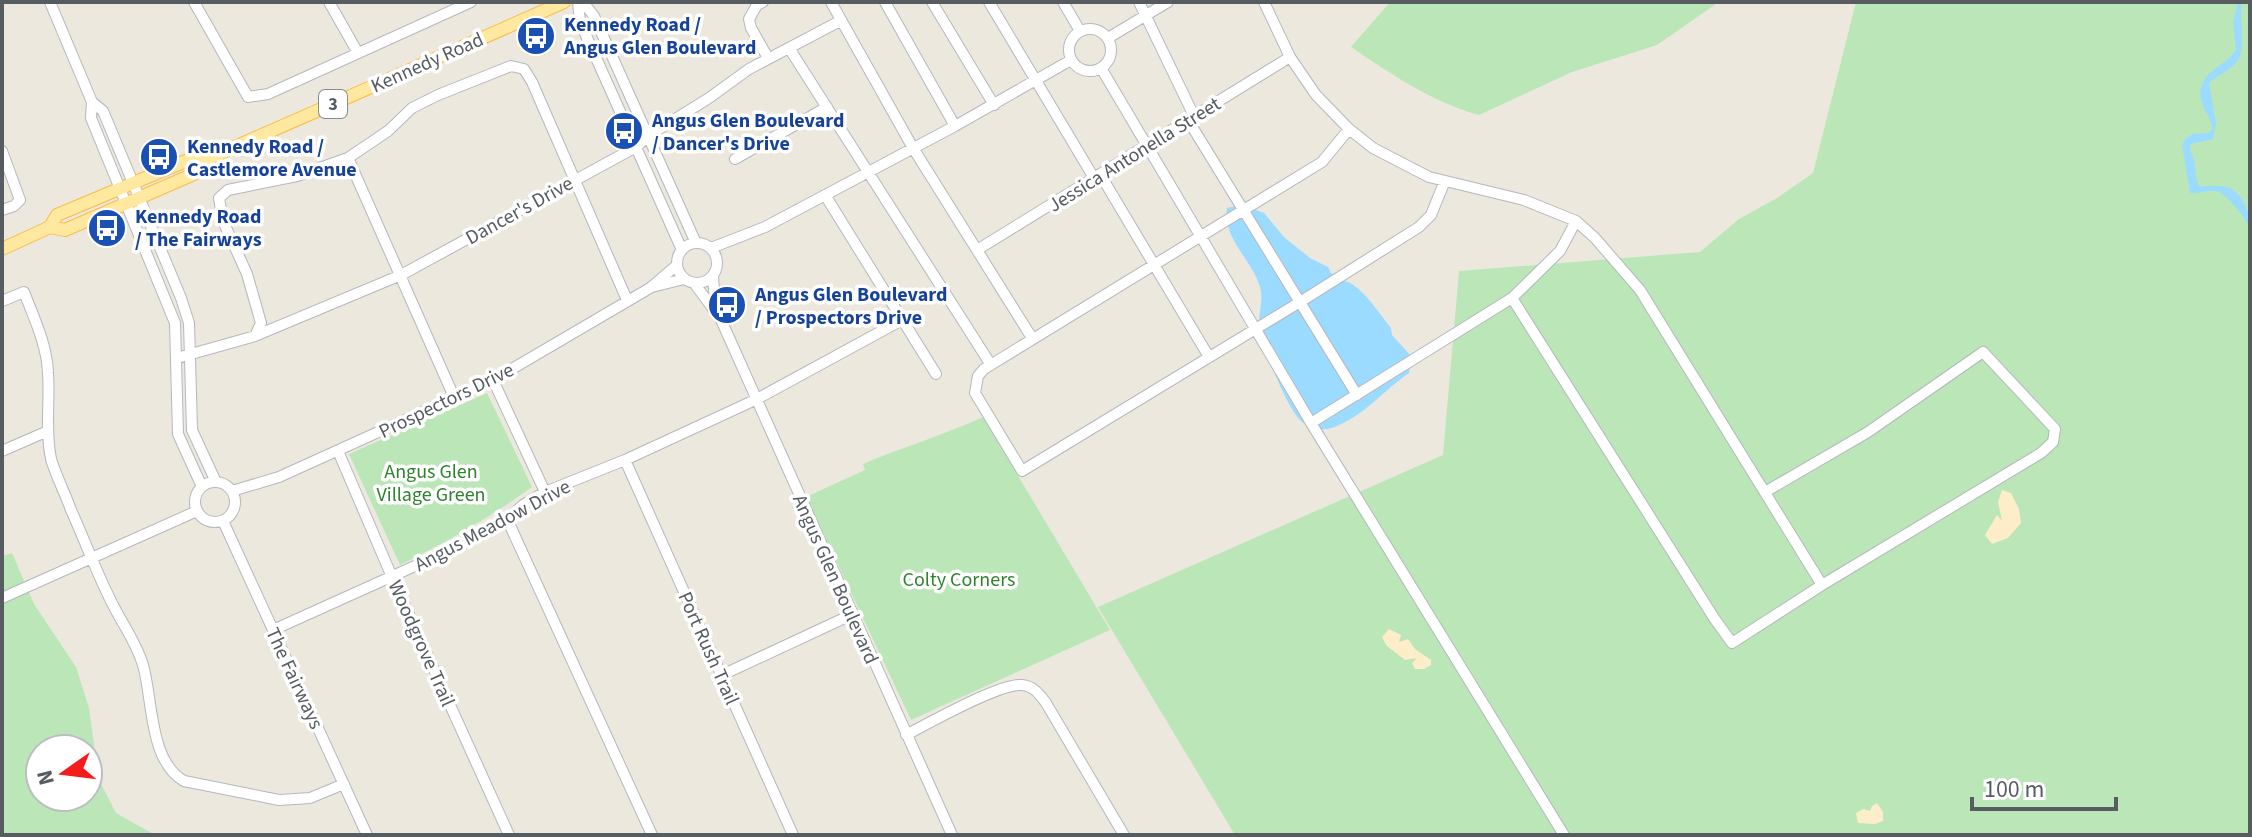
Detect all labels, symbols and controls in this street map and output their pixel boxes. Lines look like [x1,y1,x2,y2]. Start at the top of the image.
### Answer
place label: Kennedy Road / Angus Glen Boulevard [563,11,756,62]
bus stop icon: Kennedy Road / Angus Glen Boulevard [515,15,557,57]
street label: Kennedy Road [367,26,488,100]
road number: 3 [319,90,347,118]
street label: Jessica Antonella Street [1043,90,1226,219]
place label: Angus Glen Boulevard / Dancer's Drive [651,107,844,158]
bus stop icon: Angus Glen Boulevard / Dancer's Drive [603,110,645,152]
place label: Kennedy Road / Castlemore Avenue [187,133,357,184]
bus stop icon: Kennedy Road / Castlemore Avenue [138,136,180,178]
street label: Dancer's Drive [461,170,578,252]
place label: Kennedy Road / The Fairways [135,203,262,254]
bus stop icon: Kennedy Road / The Fairways [86,207,128,249]
place label: Angus Glen Boulevard / Prospectors Drive [754,281,947,332]
bus stop icon: Angus Glen Boulevard / Prospectors Drive [706,284,748,326]
street label: Prospectors Drive [374,356,519,446]
park label: Angus Glen Village Green [376,458,486,509]
street label: Angus Meadow Drive [410,473,575,579]
street label: Angus Glen Boulevard [785,490,885,669]
park label: Colty Corners [903,566,1015,594]
street label: Woodgrove Trail [381,576,461,711]
street label: Port Rush Trail [671,587,746,709]
street label: The Fairways [258,623,330,734]
north arrow [24,733,104,813]
scale bar [1972,761,2116,811]
text: N [28,767,63,789]
text: 100 m [1984,772,2044,807]

